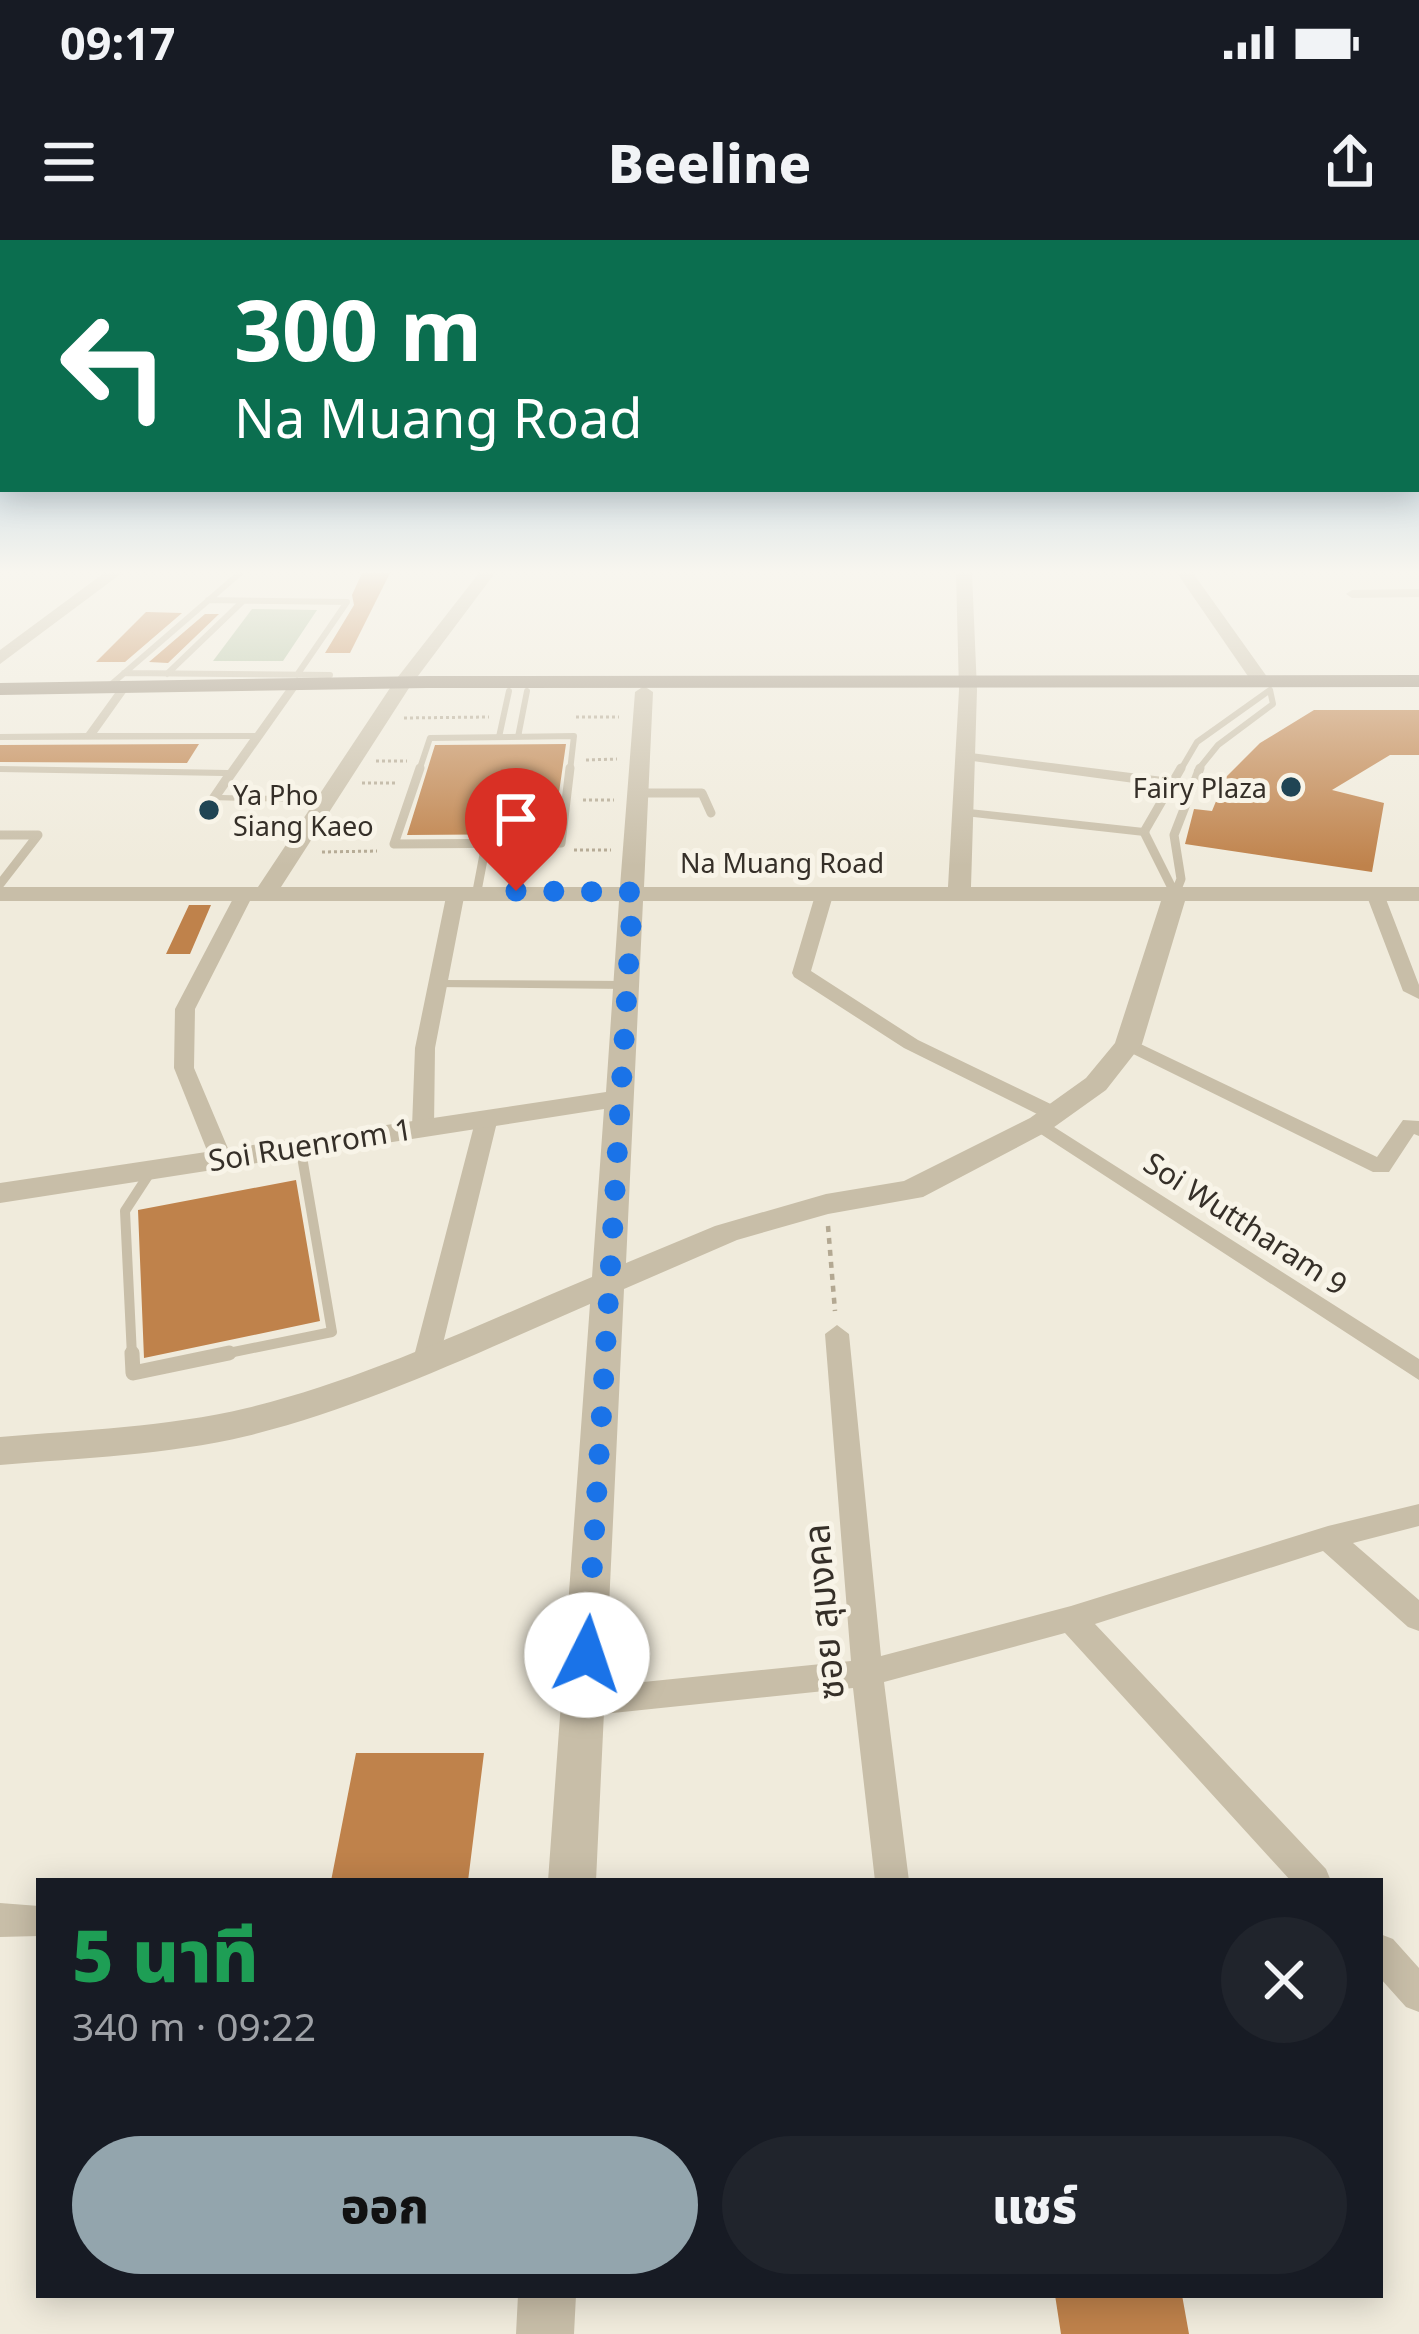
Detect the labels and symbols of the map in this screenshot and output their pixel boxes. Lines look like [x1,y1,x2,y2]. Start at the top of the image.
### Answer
pin [465,768,567,891]
place label: Fairy Plaza [1133,769,1267,806]
marker: Fairy Plaza [1278,774,1304,800]
place label: Ya Pho Siang Kaeo [233,776,374,844]
marker: Ya Pho Siang Kaeo [196,797,222,823]
street label: Na Muang Road [680,844,884,881]
street label: Soi Ruenrom 1 [205,1108,415,1180]
street label: Soi Wuttharam 9 [1136,1142,1356,1304]
street label: ซอย สุมงคล [791,1522,855,1702]
position arrow [524,1592,650,1718]

